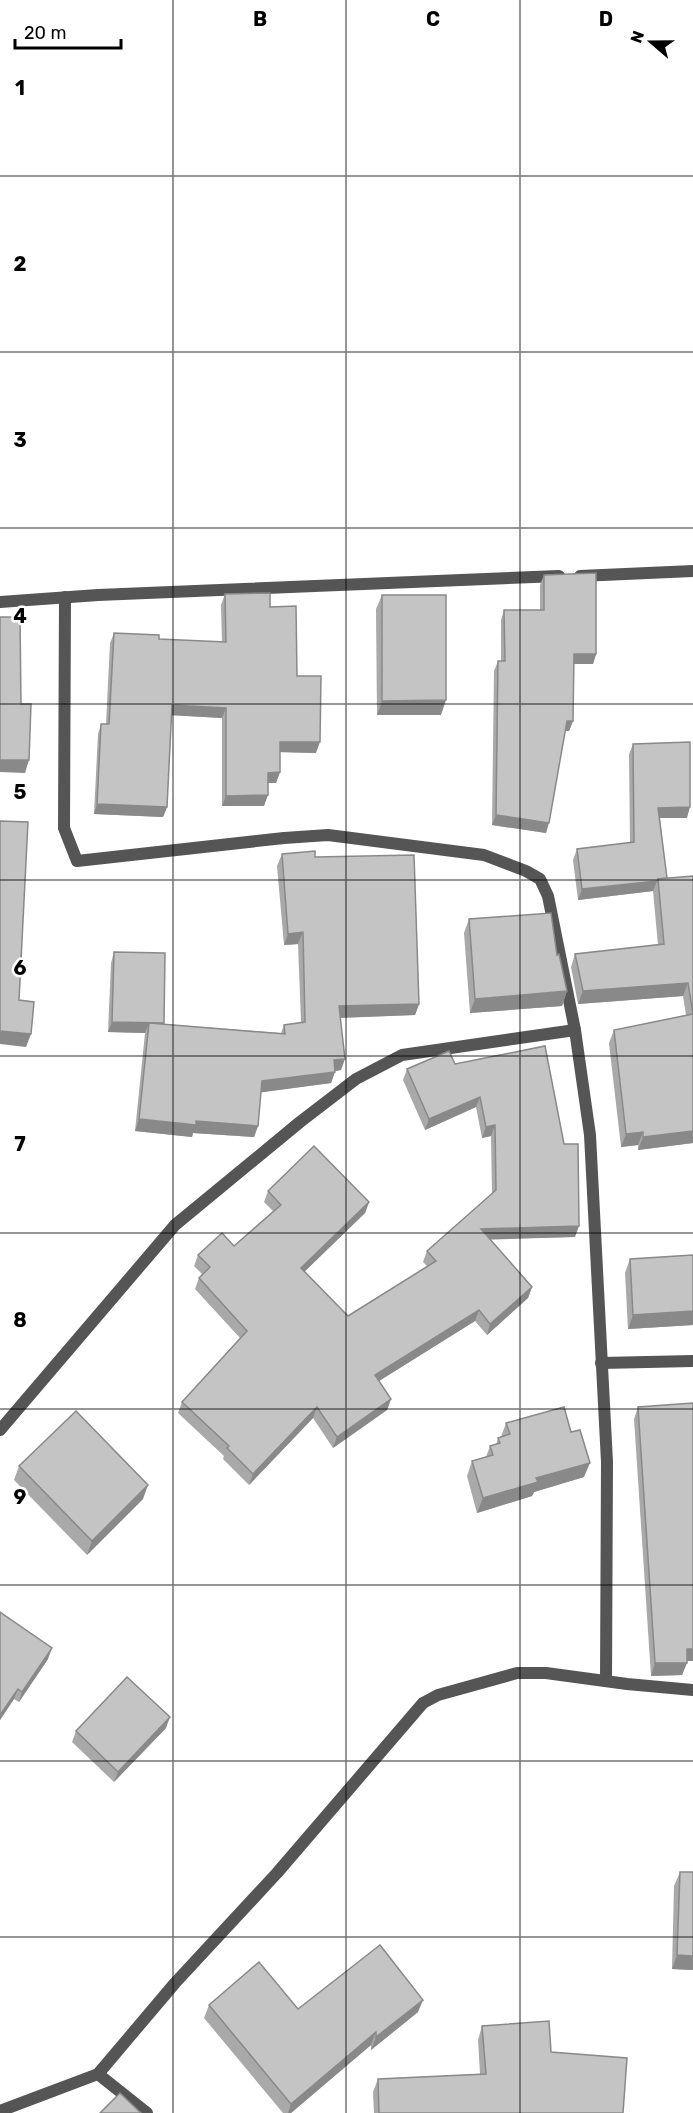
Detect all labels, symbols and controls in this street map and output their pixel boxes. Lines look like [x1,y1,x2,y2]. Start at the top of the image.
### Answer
text: B [253,7,267,31]
text: C [426,7,440,31]
text: D [599,7,613,31]
scale bar [15,12,122,50]
north arrow [621,12,681,72]
text: 20 m [24,22,66,44]
text: N [626,28,648,46]
text: 1 [15,76,25,100]
text: 2 [14,252,27,276]
text: 3 [13,428,27,452]
text: 4 [13,604,27,628]
text: 5 [14,780,27,804]
text: 6 [13,956,27,980]
text: 7 [14,1132,26,1156]
text: 8 [13,1308,27,1332]
text: 9 [14,1485,27,1509]

